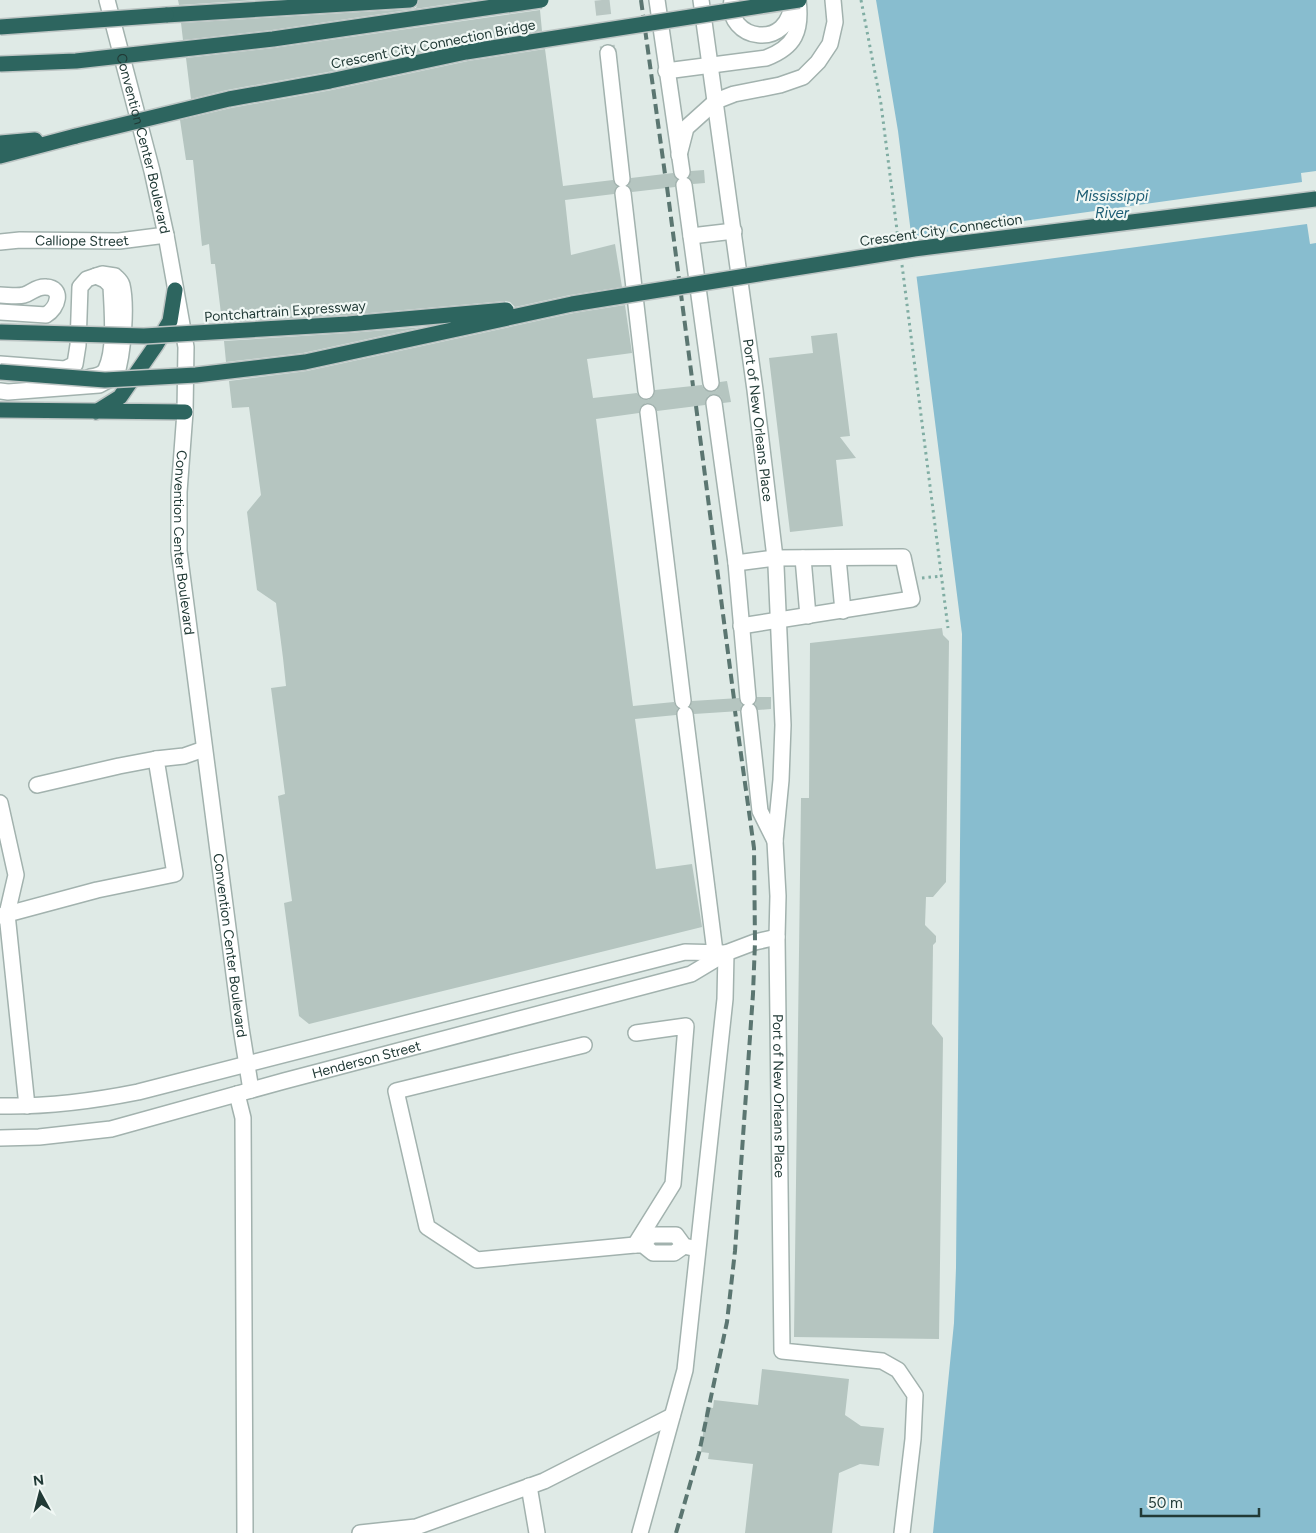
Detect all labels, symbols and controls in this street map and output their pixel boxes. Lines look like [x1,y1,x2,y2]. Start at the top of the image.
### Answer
street label: Crescent City Connection Bridge [329,16,537,73]
street label: Convention Center Boulevard [112,51,173,235]
water label: Mississippi River [1076,187,1149,222]
street label: Crescent City Connection [859,211,1024,250]
street label: Calliope Street [35,232,130,250]
street label: Pontchartrain Expressway [204,297,367,326]
street label: Port of New Orleans Place [739,338,776,503]
street label: Convention Center Boulevard [170,449,198,636]
street label: Convention Center Boulevard [209,852,250,1039]
street label: Port of New Orleans Place [769,1014,788,1178]
street label: Henderson Street [310,1037,423,1082]
north arrow [15,1468,65,1518]
text: N [32,1471,45,1490]
scale bar [1141,1486,1258,1518]
text: 50 m [1148,1494,1183,1512]

